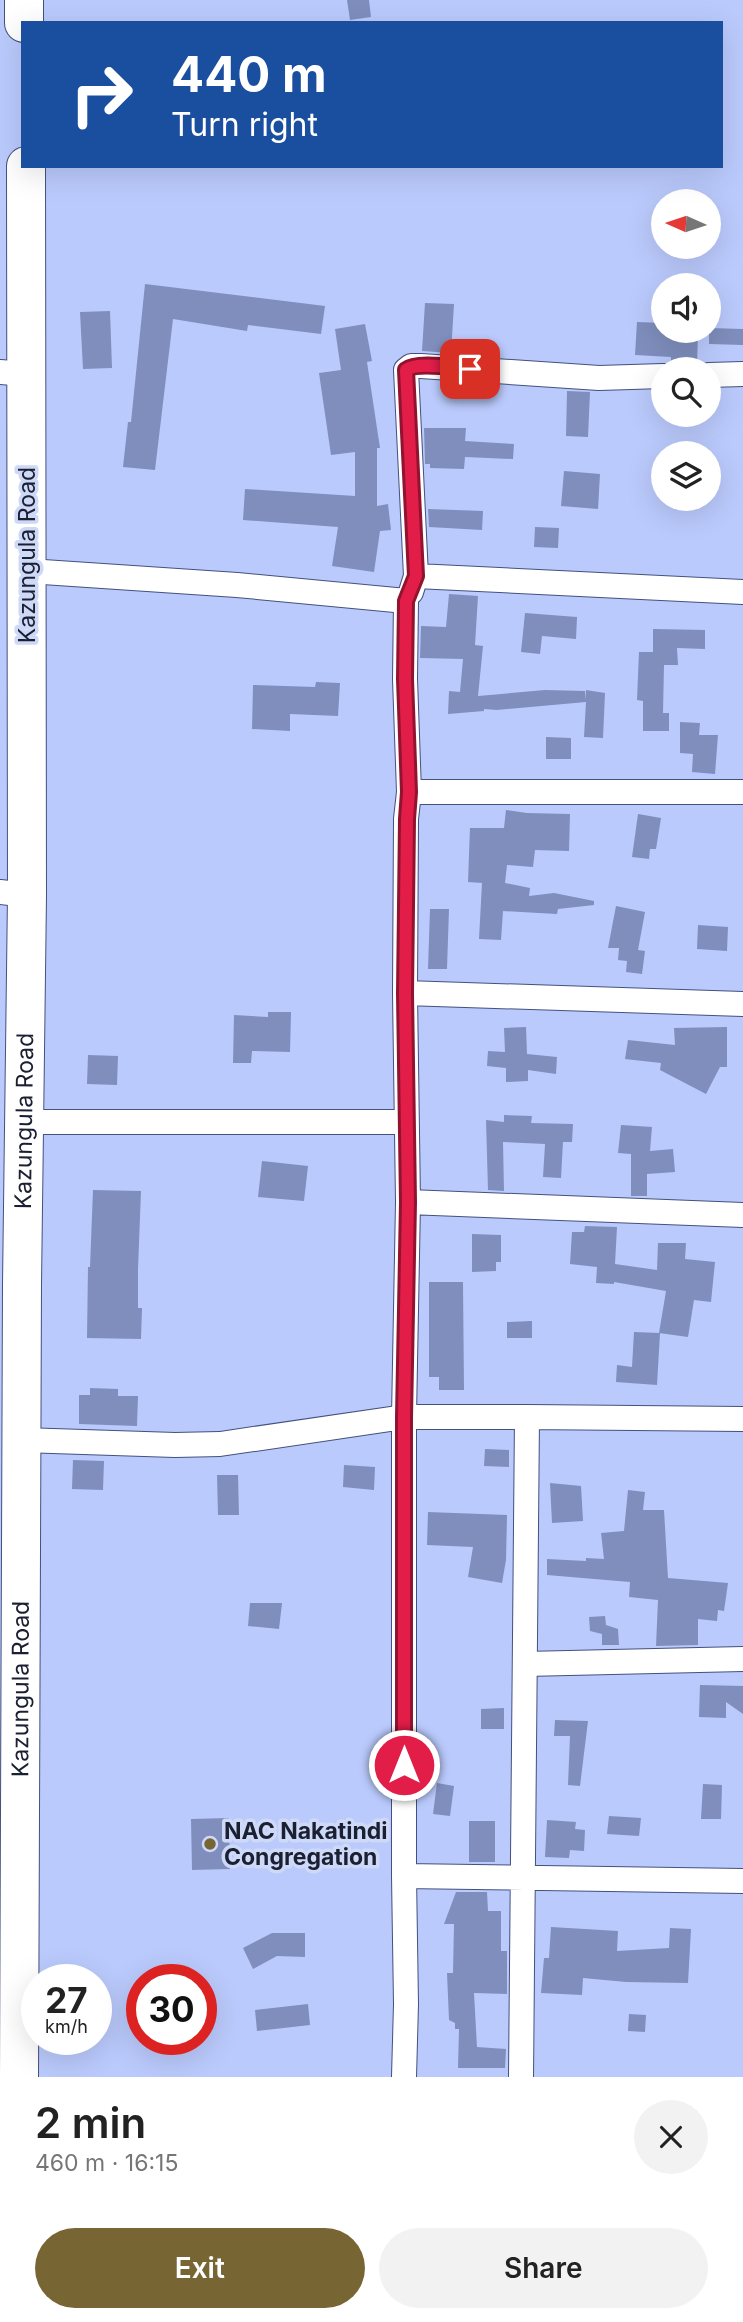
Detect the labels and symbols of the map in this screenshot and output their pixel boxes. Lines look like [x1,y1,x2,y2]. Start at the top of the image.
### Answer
north arrow [651,189,721,259]
pin [440,339,500,399]
street label: Kazungula Road [13,467,41,643]
street label: Kazungula Road [9,1033,39,1209]
street label: Kazungula Road [6,1601,35,1777]
position arrow [367,1728,441,1802]
place label: NAC Nakatindi Congregation [224,1817,387,1871]
marker: NAC Nakatindi Congregation [202,1836,218,1852]
speed limit sign: 30 [126,1964,217,2055]

